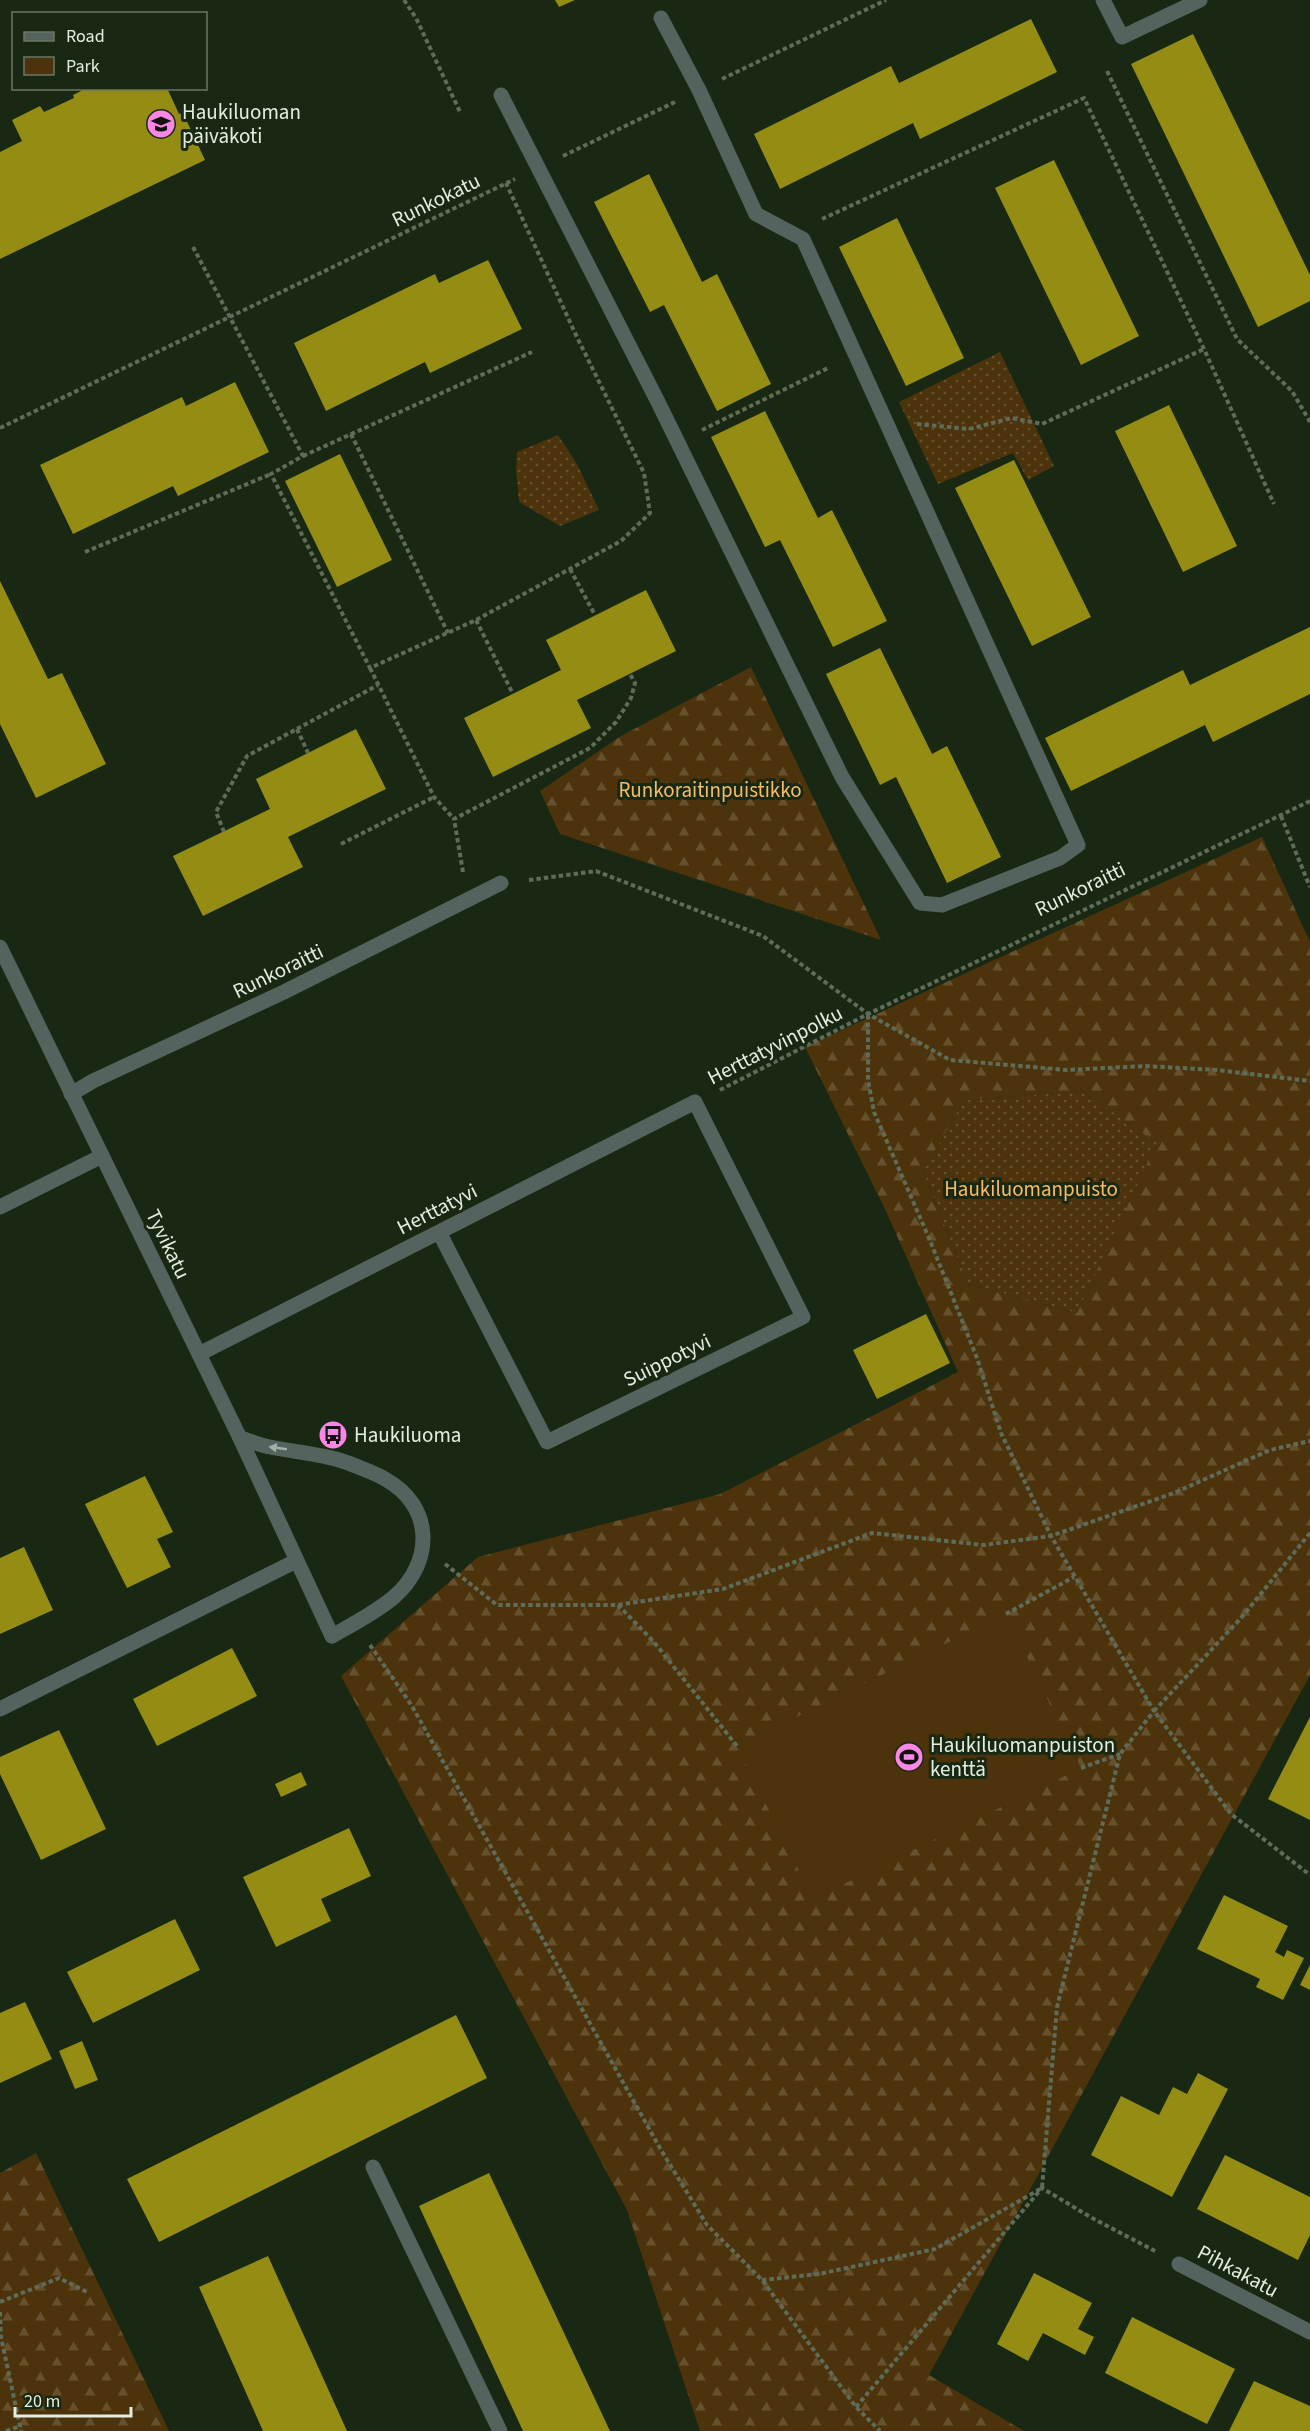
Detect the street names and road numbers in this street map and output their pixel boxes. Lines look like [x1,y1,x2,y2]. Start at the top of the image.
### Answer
street label: Runkokatu [387,166,485,234]
street label: Runkoraitti [1029,854,1131,924]
street label: Runkoraitti [227,936,329,1006]
street label: Herttatyvinpolku [702,998,848,1092]
street label: Herttatyvi [391,1176,483,1242]
street label: Tyvikatu [138,1204,198,1284]
street label: Suippotyvi [618,1326,716,1394]
street label: Pihkakatu [1192,2237,1284,2305]

